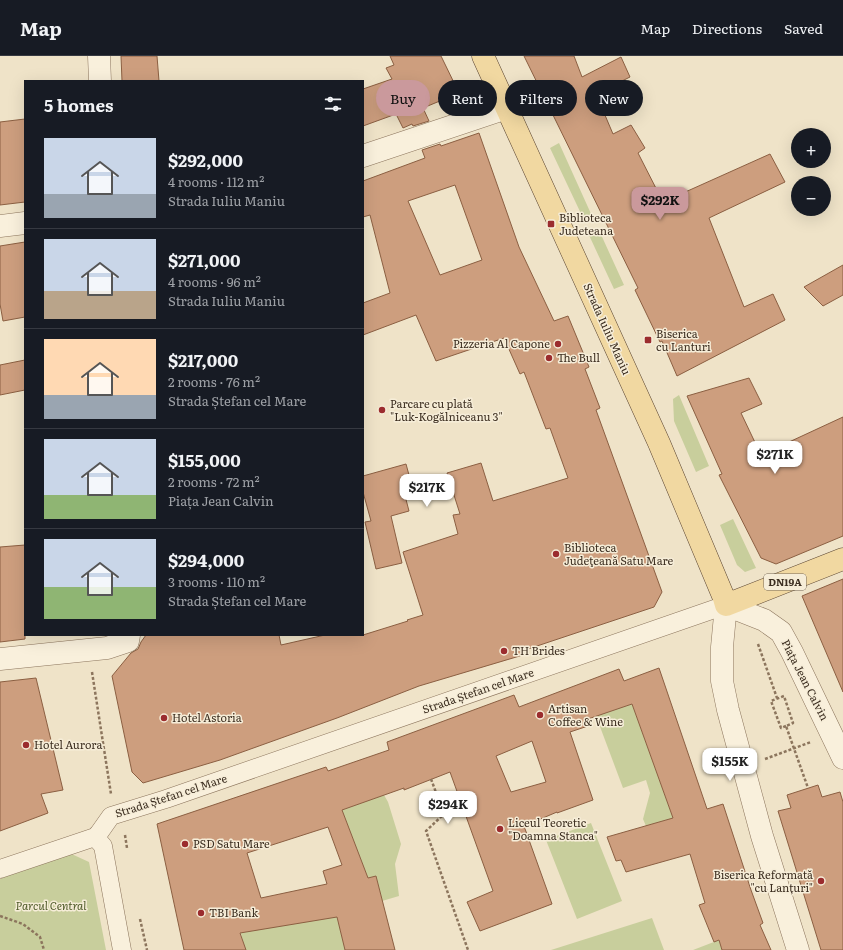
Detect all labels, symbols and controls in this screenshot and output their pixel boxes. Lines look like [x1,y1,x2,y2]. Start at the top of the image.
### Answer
text: Map [20,14,62,42]
text: Map [640,18,670,38]
text: Directions [692,18,762,38]
text: Saved [784,18,823,38]
chip: Buy [376,80,430,116]
chip: Rent [438,80,497,116]
chip: Filters [505,80,577,116]
chip: New [585,80,643,116]
text: 5 homes [44,92,114,117]
icon: filters [322,93,344,115]
map controls [791,128,831,216]
button: + [791,128,831,168]
text: $292,000 [168,147,243,172]
icon: home [76,154,124,202]
text: 4 rooms · 112 m² [168,172,264,191]
button: − [791,176,831,216]
pin: $292K [632,187,688,221]
text: $292K [640,190,680,209]
text: Strada Iuliu Maniu [168,191,285,210]
place label: Biblioteca Judeteana [559,209,613,238]
marker: Biblioteca Judeteana [546,219,556,229]
text: $271,000 [168,247,240,272]
icon: home [76,255,124,303]
text: 4 rooms · 96 m² [168,272,261,291]
street label: Strada Iuliu Maniu [580,280,635,377]
text: Strada Iuliu Maniu [168,291,285,310]
place label: Biserica cu Lanturi [656,325,711,354]
place label: Pizzeria Al Capone [453,335,550,351]
marker: Biserica cu Lanturi [643,335,653,345]
marker: Pizzeria Al Capone [553,339,563,349]
text: $217,000 [168,347,238,372]
place label: The Bull [557,349,600,365]
marker: The Bull [544,353,554,363]
icon: home [76,355,124,403]
text: 2 rooms · 76 m² [168,372,260,391]
text: Strada Ștefan cel Mare [168,391,306,410]
place label: Parcare cu plată "Luk-Kogălniceanu 3" [390,395,503,424]
marker: Parcare cu plată "Luk-Kogălniceanu 3" [377,405,387,415]
pin: $271K [747,441,803,475]
text: $271K [756,444,794,463]
text: $155,000 [168,447,241,472]
icon: home [76,455,124,503]
text: 2 rooms · 72 m² [168,472,260,491]
pin: $217K [399,474,455,508]
text: $217K [409,477,445,496]
text: Piața Jean Calvin [168,491,274,510]
place label: Biblioteca Judeţeană Satu Mare [564,539,674,568]
text: $294,000 [168,547,244,572]
marker: Biblioteca Judeţeană Satu Mare [551,549,561,559]
icon: home [76,555,124,603]
text: 3 rooms · 110 m² [168,572,265,591]
road number: DN19A [764,574,806,590]
text: Strada Ștefan cel Mare [168,591,306,610]
street label: Piața Jean Calvin [778,636,833,723]
place label: TH Brides [512,642,565,658]
marker: TH Brides [499,646,509,656]
street label: Strada Ștefan cel Mare [420,663,536,717]
place label: Artisan Coffee & Wine [548,700,623,729]
place label: Hotel Astoria [172,709,242,725]
marker: Artisan Coffee & Wine [535,710,545,720]
marker: Hotel Astoria [159,713,169,723]
place label: Hotel Aurora [34,736,102,752]
marker: Hotel Aurora [21,740,31,750]
pin: $155K [702,748,758,782]
text: $155K [711,751,749,770]
street label: Strada Ștefan cel Mare [113,769,229,821]
pin: $294K [420,791,476,825]
text: $294K [428,794,468,813]
place label: Liceul Teoretic "Doamna Stanca" [508,814,598,843]
marker: Liceul Teoretic "Doamna Stanca" [495,824,505,834]
place label: PSD Satu Mare [193,835,270,851]
marker: PSD Satu Mare [180,839,190,849]
place label: Biserica Reformată "cu Lanțuri" [713,866,813,895]
marker: Biserica Reformată "cu Lanțuri" [816,876,826,886]
park label: Parcul Central [16,897,87,913]
place label: TBI Bank [209,904,258,920]
marker: TBI Bank [196,908,206,918]

